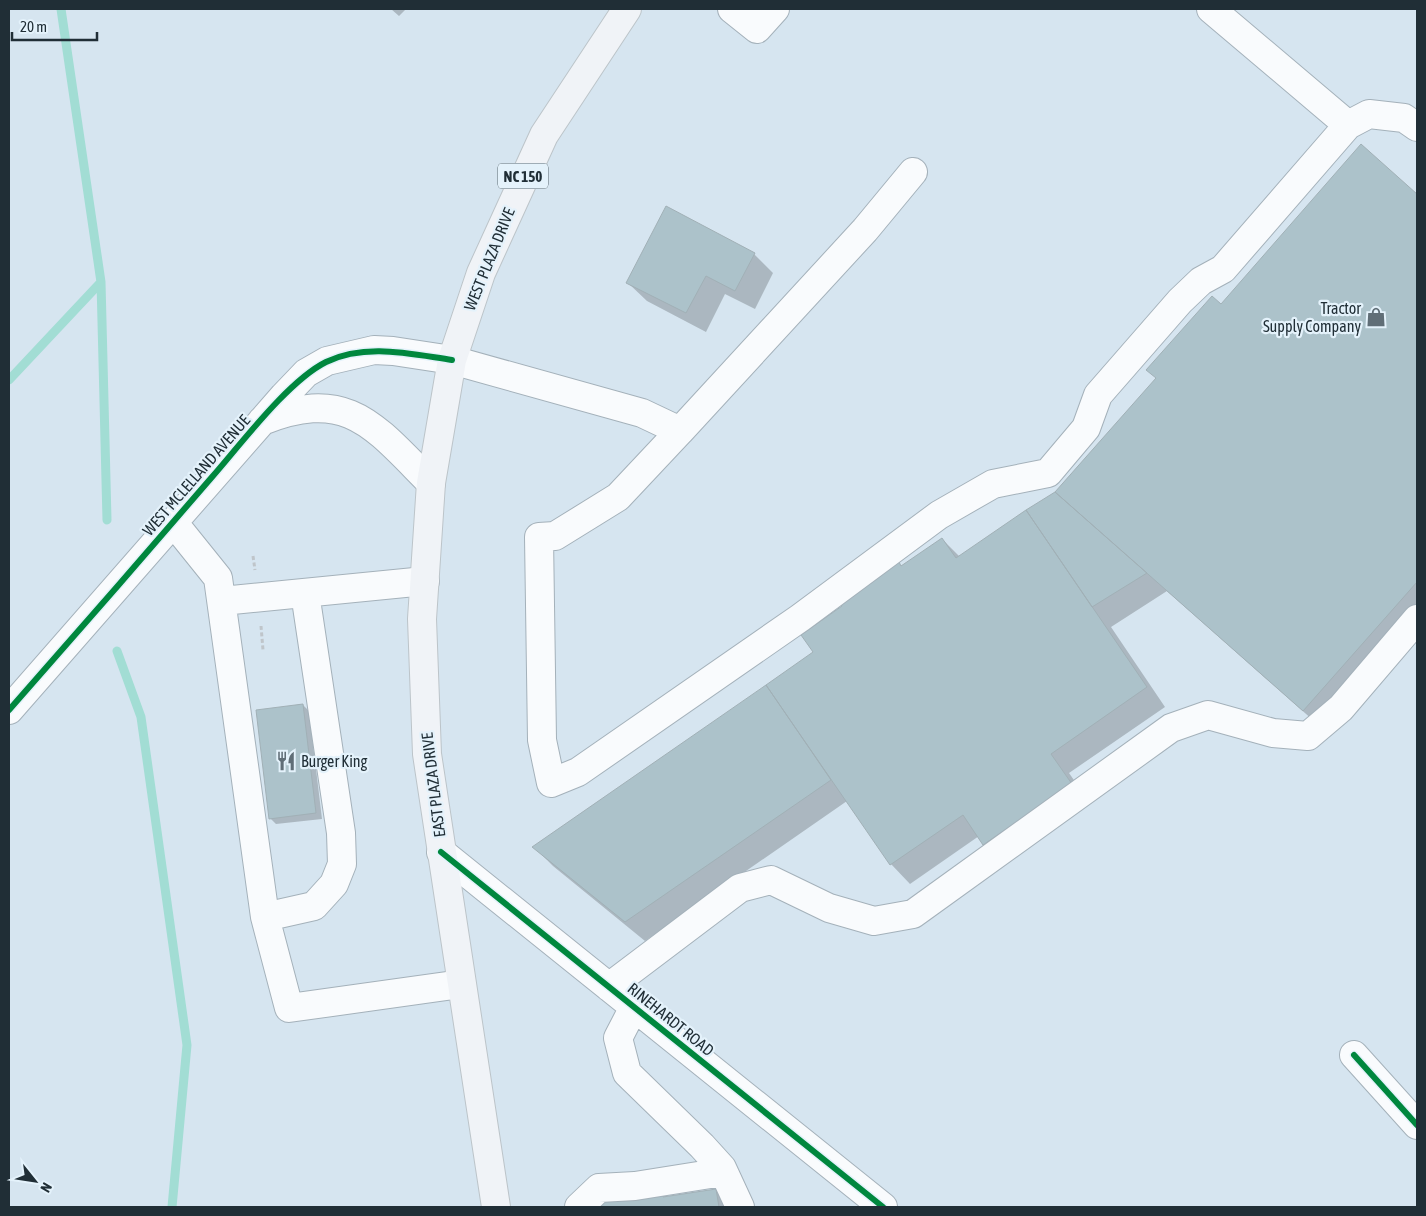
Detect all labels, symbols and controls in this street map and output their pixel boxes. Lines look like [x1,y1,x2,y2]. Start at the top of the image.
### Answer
scale bar [12,10,98,42]
text: 20 m [20,18,47,35]
road number: NC 150 [498,164,548,188]
street label: WEST PLAZA DRIVE [460,205,518,313]
place label: Tractor Supply Company [1263,299,1361,336]
shop icon: Tractor Supply Company [1365,306,1387,328]
street label: WEST MCLELLAND AVENUE [139,411,253,539]
street label: EAST PLAZA DRIVE [418,731,448,838]
restaurant icon: Burger King [275,750,297,772]
place label: Burger King [301,752,368,771]
street label: RINEHARDT ROAD [624,979,718,1059]
north arrow [10,1156,60,1206]
text: N [37,1180,55,1195]

